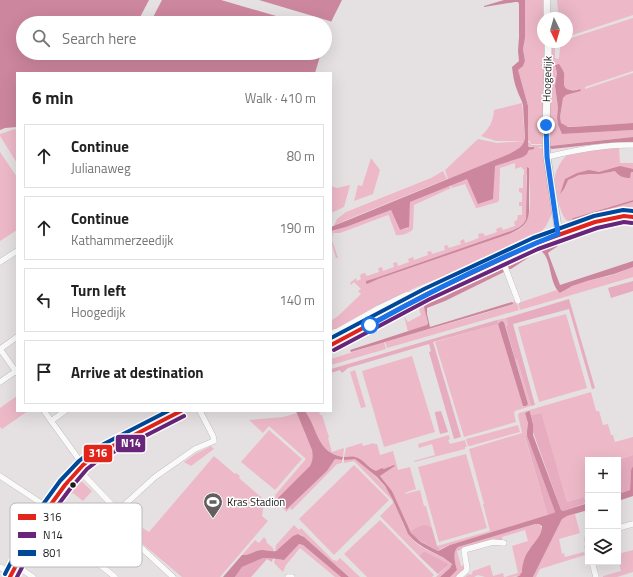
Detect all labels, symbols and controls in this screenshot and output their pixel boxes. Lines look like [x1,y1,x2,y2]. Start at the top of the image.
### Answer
north arrow [537,12,573,48]
search box [16,16,332,60]
icon: search [30,27,52,49]
text: Search here [62,27,136,50]
street label: Hoogedijk [538,55,556,102]
text: 6 min [32,85,73,111]
text: Walk · 410 m [245,88,316,108]
route end [537,116,555,134]
text: Continue [71,135,129,158]
icon: ahead [33,145,55,167]
text: 80 m [287,146,315,166]
text: Julianaweg [71,158,131,178]
text: Continue [71,207,129,230]
icon: ahead [33,217,55,239]
text: 190 m [279,218,315,238]
text: Kathammerzeedijk [71,230,174,250]
text: Turn left [71,279,126,302]
icon: left [33,289,55,311]
text: 140 m [279,290,315,310]
text: Hoogedijk [71,302,125,322]
route start [361,316,379,334]
icon: arrive [33,361,55,383]
text: Arrive at destination [71,361,204,384]
line badge: N14 [115,434,146,453]
text: N14 [121,435,141,451]
line badge: 316 [83,444,113,463]
text: 316 [89,445,107,461]
map controls [585,457,621,565]
button: + [585,457,621,493]
unlabelled marker [68,480,78,490]
sports icon: Kras Stadion [202,491,224,519]
button: − [585,493,621,529]
place label: Kras Stadion [227,494,285,510]
legend [10,503,142,567]
text: 316 [43,509,61,525]
text: N14 [43,527,63,543]
button: layers [585,529,621,565]
text: 801 [43,545,61,561]

